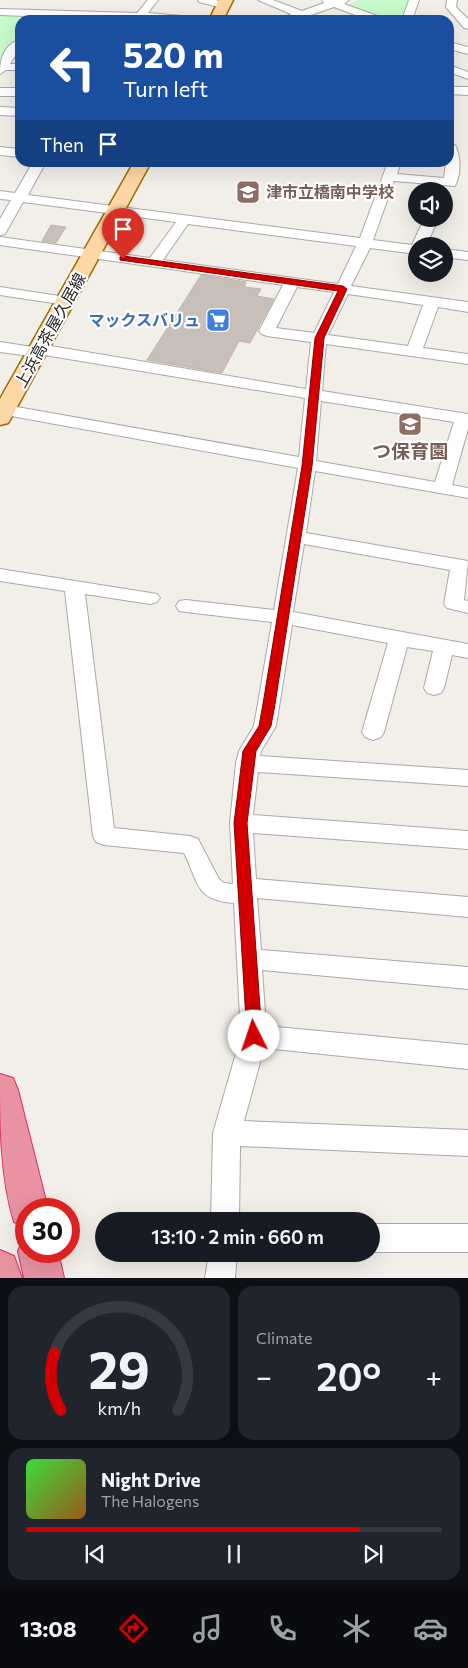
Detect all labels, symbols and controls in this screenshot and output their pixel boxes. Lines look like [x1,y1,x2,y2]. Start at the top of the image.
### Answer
text: 520 m [123,32,224,75]
icon: left [40,35,105,100]
text: Turn left [123,75,208,102]
icon: arrive [94,130,122,158]
text: Then [40,133,84,156]
school or university icon: 津市立橋南中学校 [235,179,261,205]
place label: 津市立橋南中学校 [266,182,394,201]
map controls [408,182,453,282]
button: sound [408,182,453,227]
pin [102,208,144,259]
icon: arrive [109,215,137,243]
button: layers [408,237,453,282]
street label: 上浜高茶屋久居線 [10,269,89,390]
supermarket icon: マックスバリュ [205,307,231,333]
place label: マックスバリュ [88,310,200,329]
school or university icon: つ保育園 [397,411,423,437]
place label: つ保育園 [372,439,448,462]
position arrow [227,1009,279,1061]
speed limit sign: 30 [15,1198,80,1263]
text: 13:10 · 2 min · 660 m [151,1225,324,1248]
text: Climate [256,1328,312,1347]
text: 29 [88,1336,150,1400]
text: 20° [316,1352,381,1399]
text: − [256,1359,272,1393]
text: + [426,1359,442,1393]
text: km/h [97,1397,141,1419]
text: Night Drive [101,1468,201,1491]
text: The Halogens [101,1491,199,1510]
icon: previous [81,1540,109,1568]
icon: pause [220,1540,248,1568]
icon: next [359,1540,387,1568]
icon: directions [116,1611,151,1646]
icon: music [190,1611,225,1646]
icon: phone [265,1611,300,1646]
icon: climate [339,1611,374,1646]
icon: car [413,1611,448,1646]
text: 13:08 [20,1615,77,1642]

